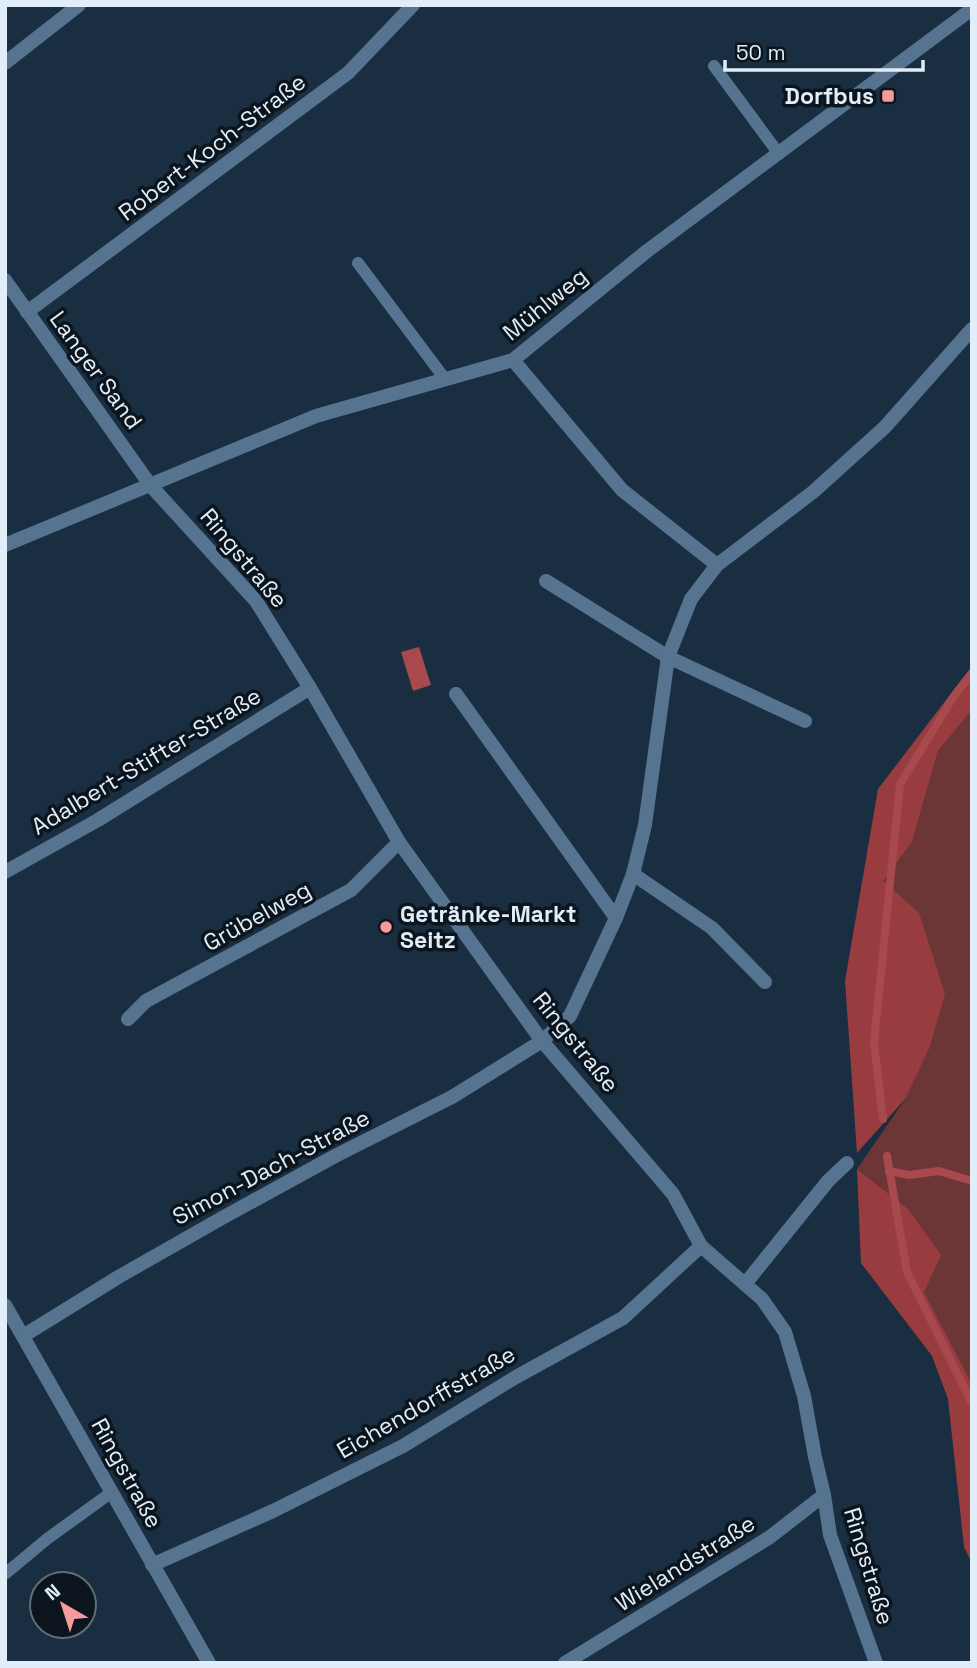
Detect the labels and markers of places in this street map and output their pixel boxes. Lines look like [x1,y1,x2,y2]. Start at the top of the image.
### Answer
place label: Dorfbus [785,81,874,111]
marker: Dorfbus [880,88,896,104]
place label: Getränke-Markt Seitz [400,899,577,955]
marker: Getränke-Markt Seitz [378,919,394,935]

